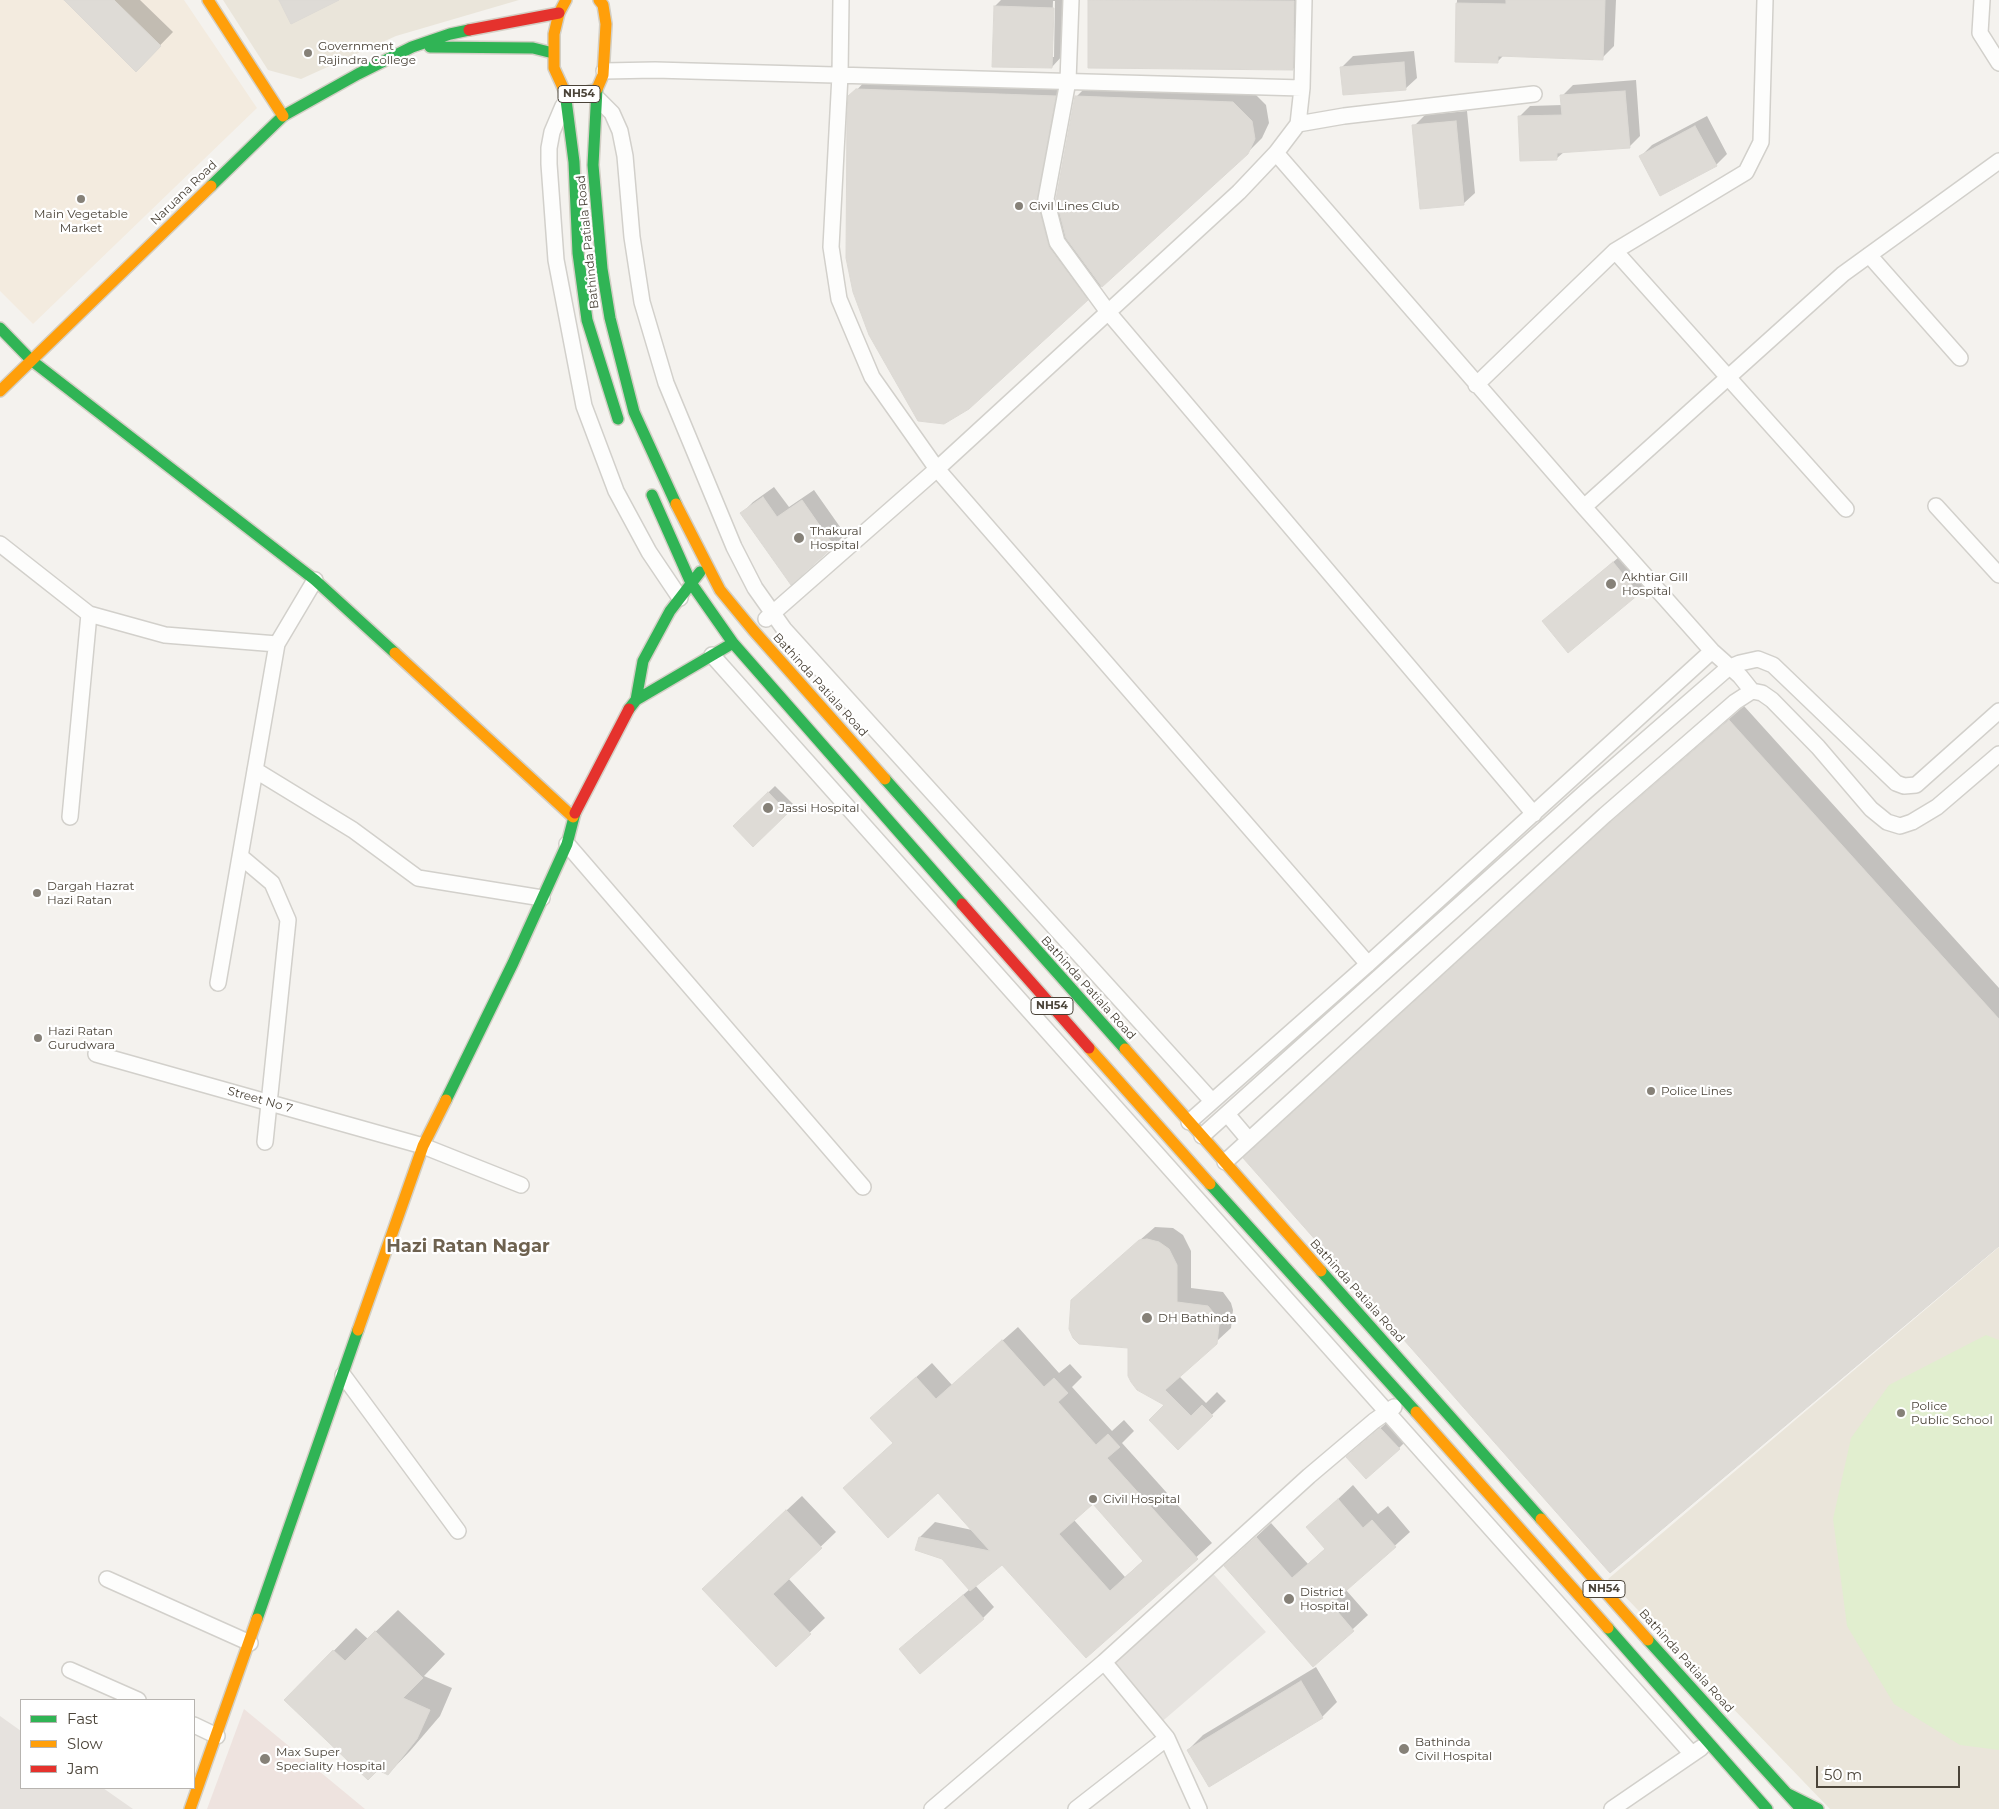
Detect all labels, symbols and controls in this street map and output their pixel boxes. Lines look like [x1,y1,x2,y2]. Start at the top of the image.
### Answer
place label: Government Rajindra College [318,39,416,67]
marker: Government Rajindra College [302,47,314,59]
road number: NH54 [558,86,600,102]
street label: Naruana Road [148,158,220,228]
street label: Bathinda Patiala Road [574,174,602,310]
marker: Main Vegetable Market [75,193,87,205]
place label: Civil Lines Club [1029,199,1119,213]
marker: Civil Lines Club [1013,200,1025,212]
place label: Main Vegetable Market [34,207,128,235]
place label: Thakural Hospital [810,524,862,552]
marker: Thakural Hospital [792,531,806,545]
place label: Akhtiar Gill Hospital [1622,570,1688,598]
marker: Akhtiar Gill Hospital [1604,577,1618,591]
street label: Bathinda Patiala Road [770,630,870,740]
marker: Jassi Hospital [761,801,775,815]
place label: Jassi Hospital [779,801,860,815]
place label: Dargah Hazrat Hazi Ratan [47,879,134,907]
marker: Dargah Hazrat Hazi Ratan [31,887,43,899]
street label: Bathinda Patiala Road [1038,933,1138,1043]
road number: NH54 [1031,998,1073,1014]
place label: Hazi Ratan Gurudwara [48,1024,115,1052]
marker: Hazi Ratan Gurudwara [32,1032,44,1044]
street label: Street No 7 [226,1084,294,1116]
place label: Police Lines [1661,1084,1732,1098]
marker: Police Lines [1645,1085,1657,1097]
district label: Hazi Ratan Nagar [386,1236,550,1258]
street label: Bathinda Patiala Road [1307,1236,1407,1346]
marker: DH Bathinda [1140,1311,1154,1325]
place label: DH Bathinda [1158,1311,1236,1325]
place label: Police Public School [1911,1399,1993,1427]
marker: Police Public School [1895,1407,1907,1419]
place label: Civil Hospital [1103,1492,1180,1506]
marker: Civil Hospital [1087,1493,1099,1505]
road number: NH54 [1583,1580,1625,1598]
place label: District Hospital [1300,1585,1349,1613]
marker: District Hospital [1282,1592,1296,1606]
street label: Bathinda Patiala Road [1636,1606,1736,1716]
legend [20,1699,195,1789]
text: Fast [67,1709,98,1728]
text: Slow [67,1734,103,1753]
place label: Bathinda Civil Hospital [1415,1735,1492,1763]
marker: Bathinda Civil Hospital [1397,1742,1411,1756]
place label: Max Super Speciality Hospital [276,1745,386,1773]
marker: Max Super Speciality Hospital [258,1752,272,1766]
scale bar [1819,1756,1963,1788]
text: Jam [67,1759,99,1778]
text: 50 m [1824,1765,1862,1784]

